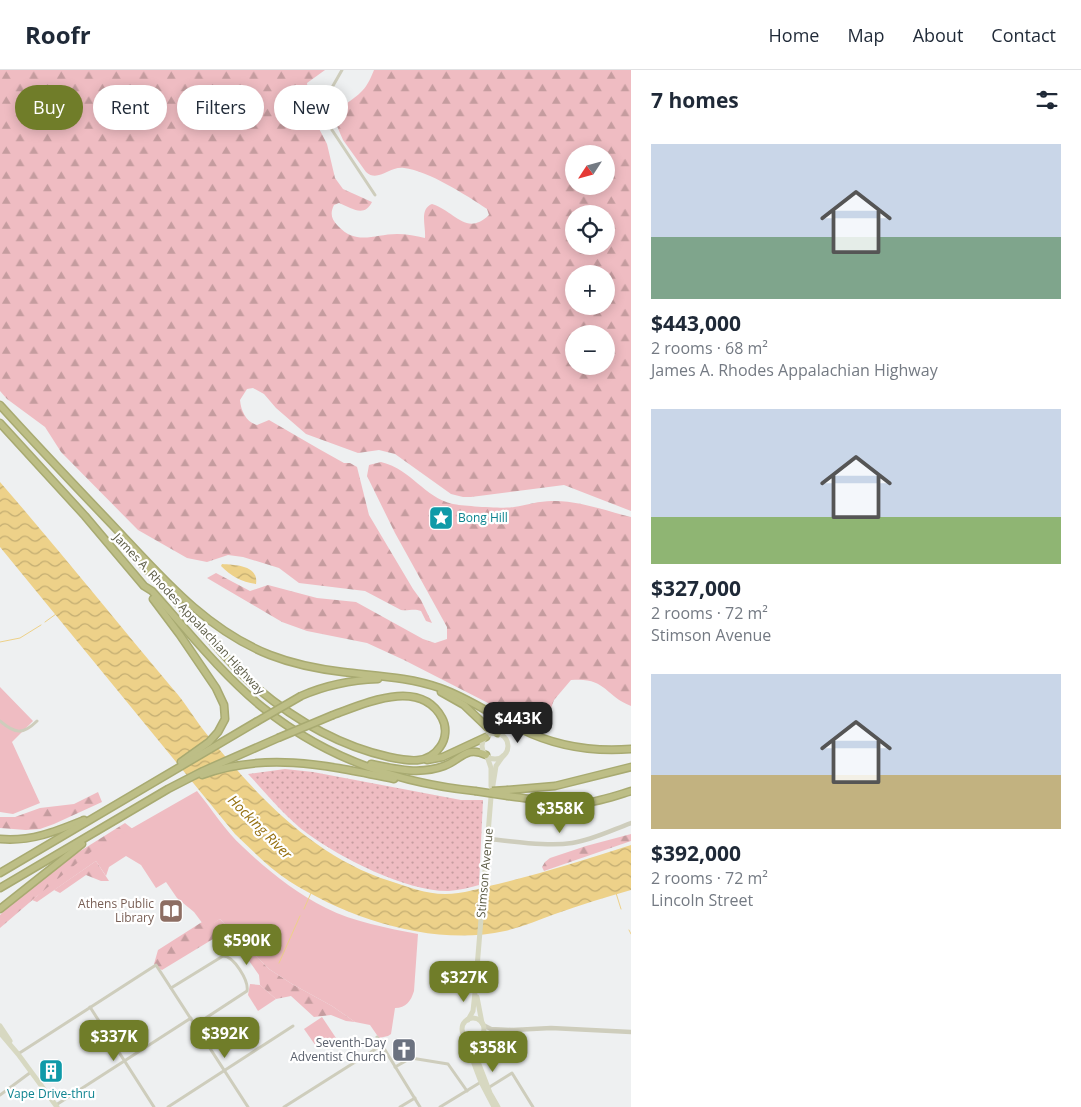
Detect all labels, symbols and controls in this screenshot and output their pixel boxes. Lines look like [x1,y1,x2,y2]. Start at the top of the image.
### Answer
text: Roofr [25,18,91,51]
text: Home [769,23,819,47]
text: Map [847,23,885,47]
text: About [913,23,963,47]
text: Contact [991,23,1056,47]
chip: Buy [15,85,83,130]
chip: Rent [93,85,167,130]
chip: Filters [177,85,264,130]
chip: New [274,85,348,130]
text: 7 homes [651,86,739,114]
icon: filters [1033,86,1061,114]
north arrow [565,145,615,195]
map controls [565,145,615,375]
icon: home [811,177,901,267]
button: locate [565,205,615,255]
button: + [565,265,615,315]
text: $443,000 [651,309,741,337]
button: − [565,325,615,375]
text: 2 rooms · 68 m² [651,337,768,359]
text: James A. Rhodes Appalachian Highway [651,359,938,381]
icon: home [811,442,901,532]
place icon: Bong Hill [428,505,454,531]
place label: Bong Hill [458,509,508,526]
street label: James A. Rhodes Appalachian Highway [109,529,270,699]
text: $327,000 [651,574,741,602]
text: 2 rooms · 72 m² [651,602,768,624]
text: Stimson Avenue [651,624,771,646]
pin: $443K [483,702,553,744]
text: $443K [494,707,542,729]
icon: home [811,707,901,797]
water label: Hocking River [224,790,297,863]
pin: $358K [525,792,595,834]
text: $358K [536,797,584,819]
street label: Stimson Avenue [472,827,497,919]
text: $392,000 [651,839,741,867]
text: 2 rooms · 72 m² [651,867,768,889]
text: Lincoln Street [651,889,753,911]
place label: Athens Public Library [78,895,155,926]
library icon: Athens Public Library [158,898,184,924]
pin: $590K [212,924,282,966]
text: $590K [223,929,271,951]
pin: $327K [429,960,499,1003]
text: $327K [440,966,488,988]
pin: $392K [190,1016,260,1059]
pin: $337K [79,1020,149,1062]
text: $392K [201,1022,249,1044]
text: $337K [90,1025,138,1047]
pin: $358K [458,1030,528,1073]
place label: Seventh-Day Adventist Church [290,1034,387,1065]
text: $358K [469,1036,517,1058]
church icon: Seventh-Day Adventist Church [391,1037,417,1063]
building icon: Vape Drive-thru [38,1058,64,1084]
place label: Vape Drive-thru [7,1085,95,1102]

